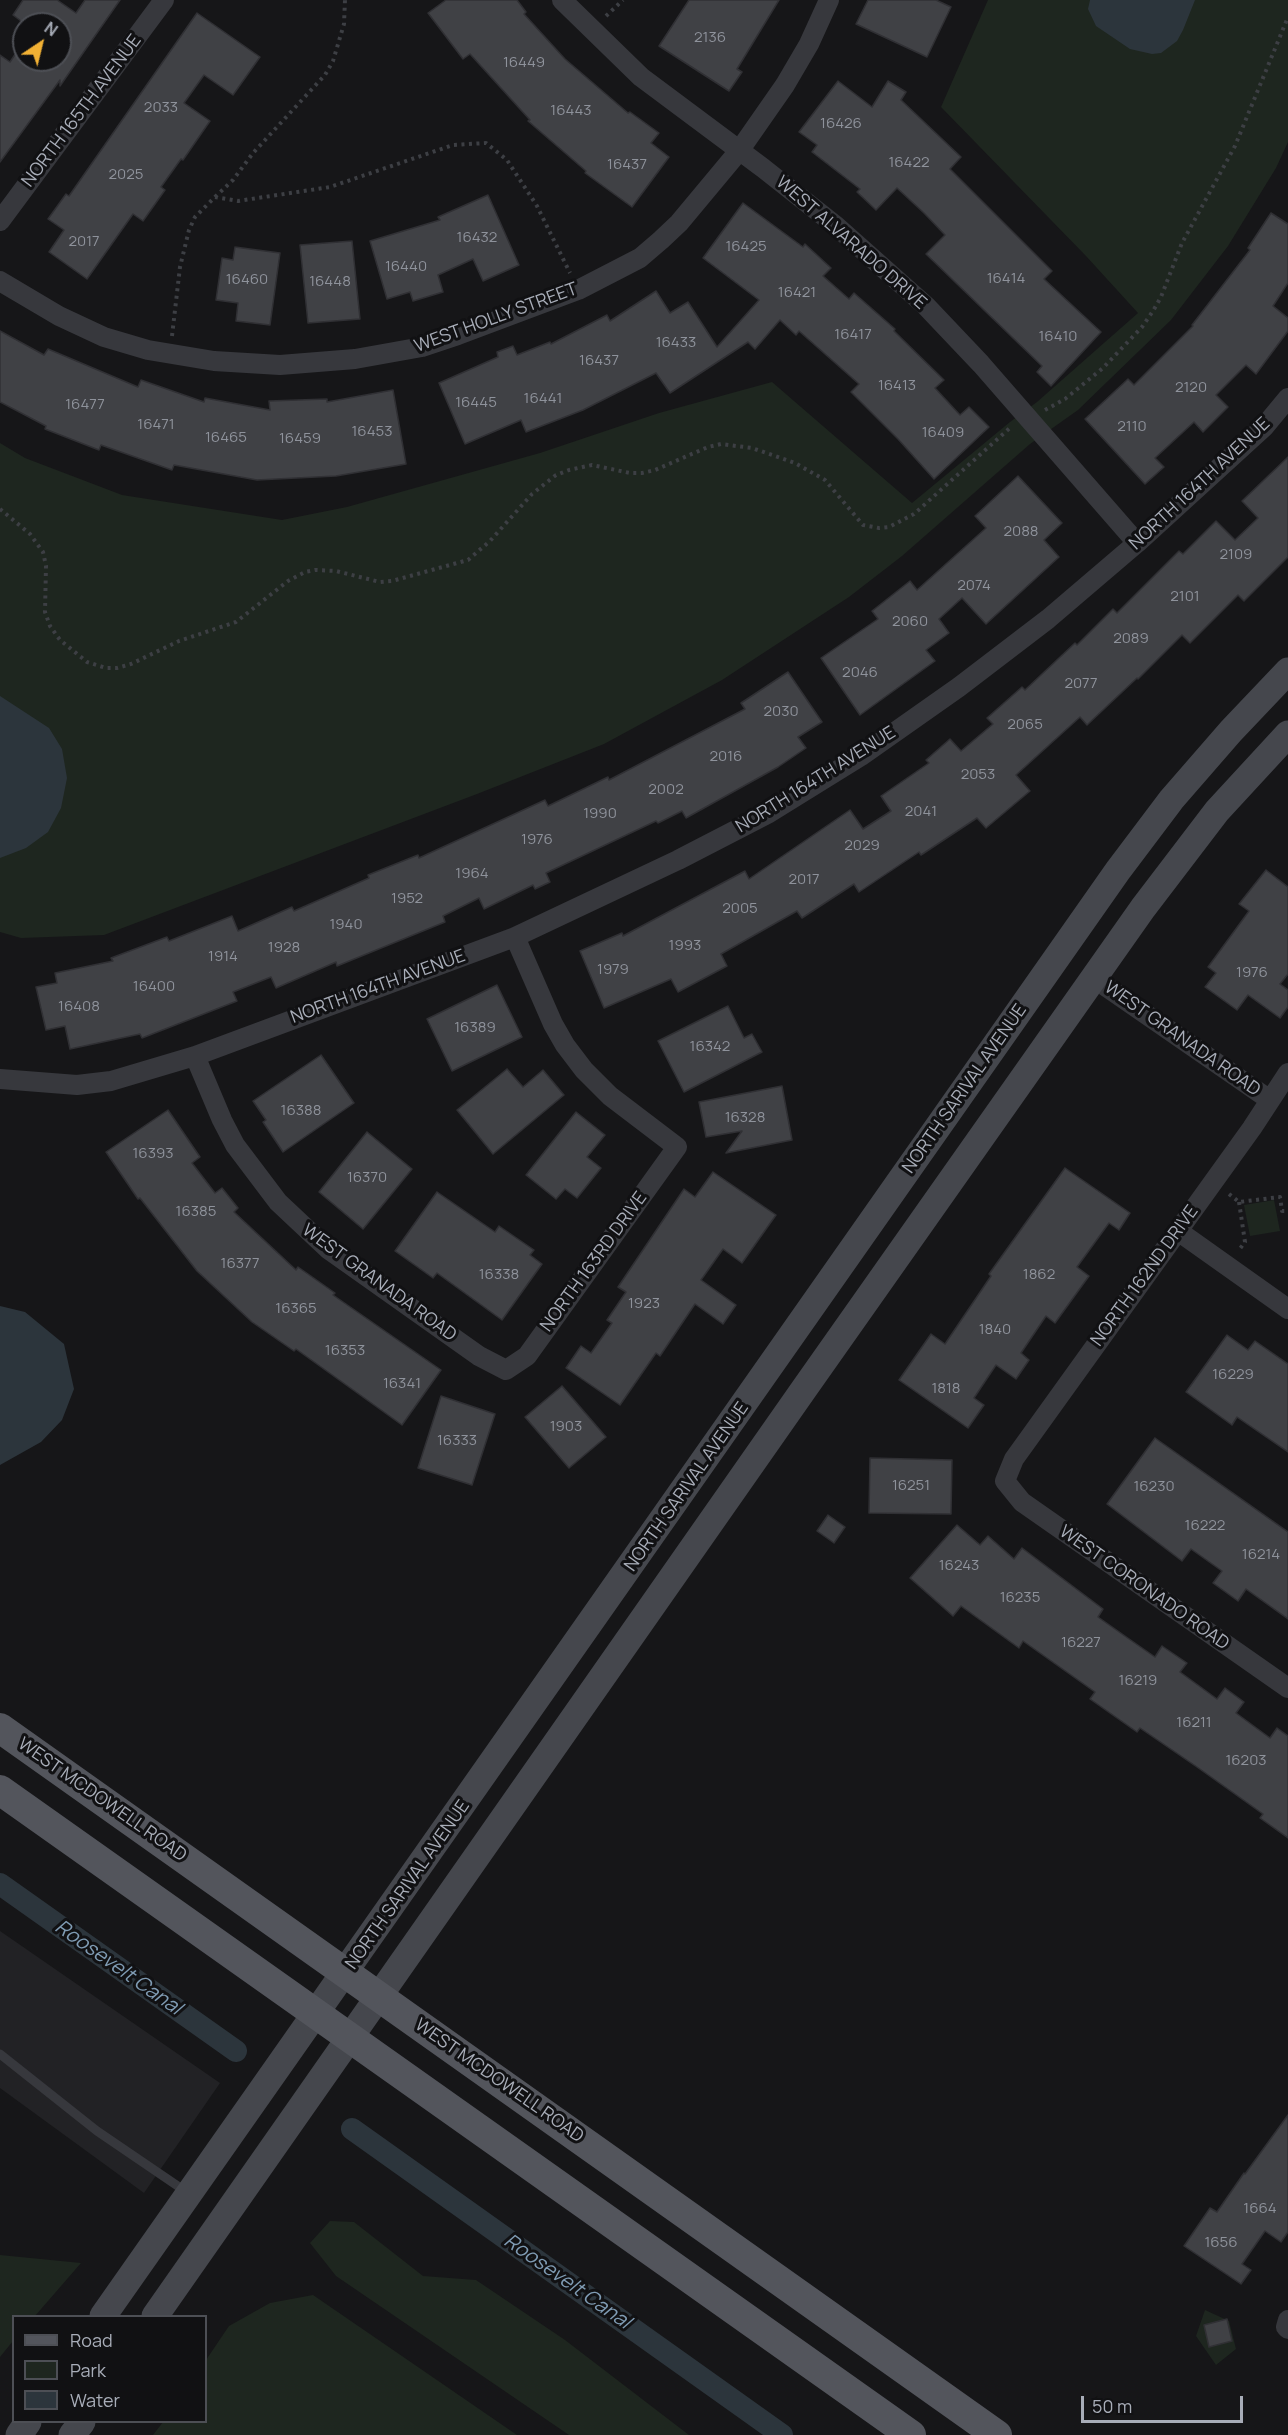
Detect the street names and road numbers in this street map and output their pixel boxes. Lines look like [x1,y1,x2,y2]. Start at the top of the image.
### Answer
street label: NORTH 165TH AVENUE [18,31,146,191]
street label: WEST ALVARADO DRIVE [771,172,931,314]
street label: WEST HOLLY STREET [411,278,581,358]
street label: NORTH 164TH AVENUE [1125,413,1275,555]
street label: NORTH 164TH AVENUE [732,722,900,838]
street label: NORTH 164TH AVENUE [288,945,468,1029]
street label: WEST GRANADA ROAD [1100,977,1264,1101]
street label: NORTH SARIVAL AVENUE [898,1000,1032,1178]
street label: NORTH 163RD DRIVE [536,1188,652,1336]
street label: NORTH 162ND DRIVE [1087,1201,1203,1351]
street label: WEST GRANADA ROAD [298,1220,460,1346]
street label: NORTH SARIVAL AVENUE [620,1398,754,1576]
street label: WEST CORONADO ROAD [1055,1521,1233,1655]
street label: WEST MCDOWELL ROAD [13,1733,191,1867]
street label: NORTH SARIVAL AVENUE [341,1796,475,1974]
street label: WEST MCDOWELL ROAD [410,2014,588,2148]

